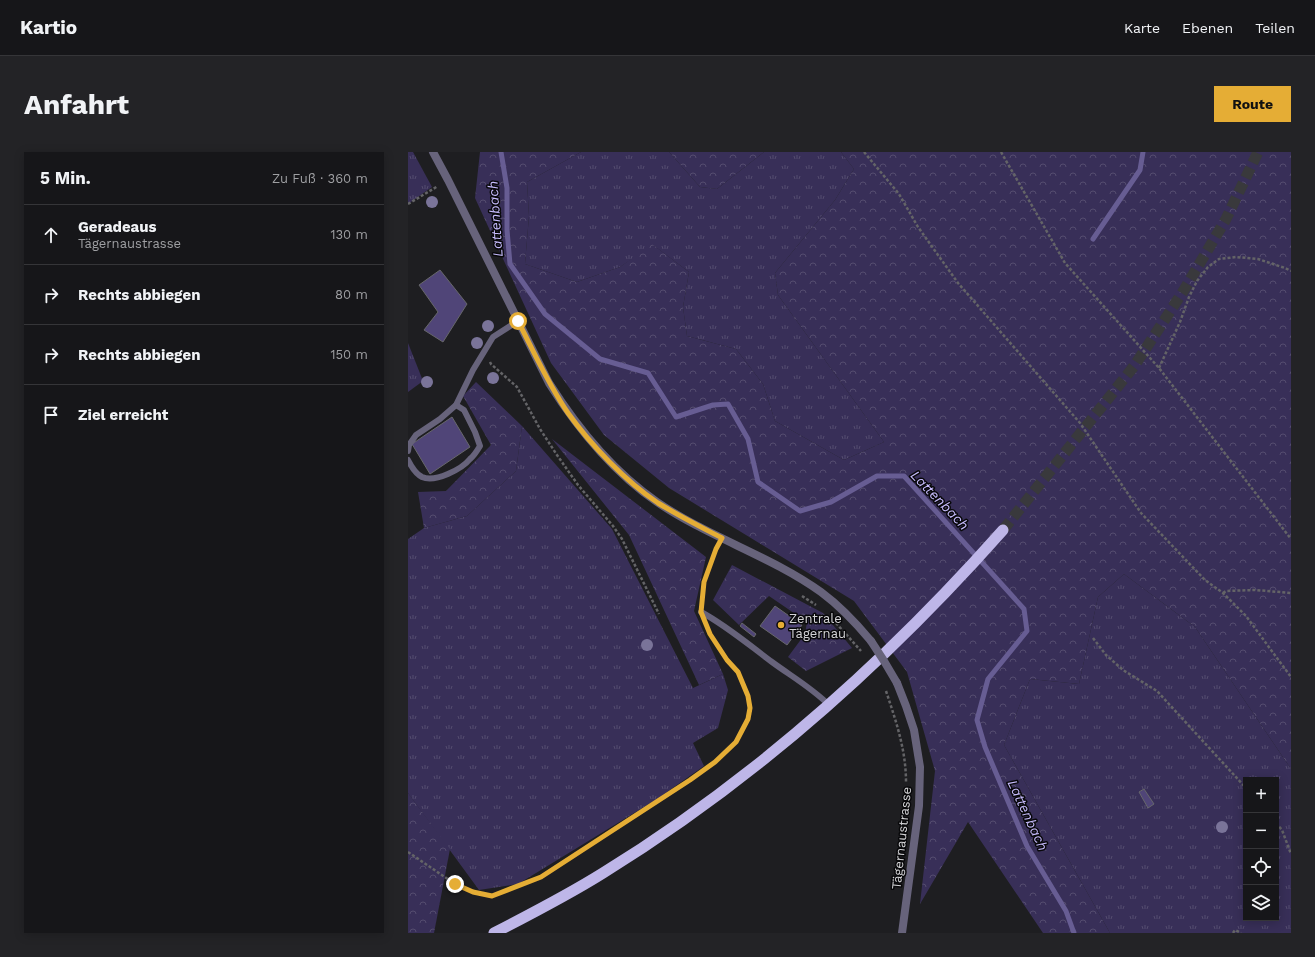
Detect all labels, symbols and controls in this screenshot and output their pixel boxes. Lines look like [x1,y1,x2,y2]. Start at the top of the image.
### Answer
text: Kartio [20,16,77,39]
text: Karte [1124,20,1160,36]
text: Ebenen [1182,20,1233,36]
text: Teilen [1255,20,1295,36]
button: Route [1214,86,1291,122]
text: Anfahrt [24,88,129,121]
text: 5 Min. [40,168,91,188]
text: Zu Fuß · 360 m [272,171,368,186]
water label: Lattenbach [484,180,506,258]
text: Geradeaus [78,218,157,236]
icon: ahead [40,224,62,246]
text: 130 m [330,227,368,242]
text: Tägernaustrasse [78,236,181,251]
icon: right [40,284,62,306]
text: Rechts abbiegen [78,286,200,304]
text: 80 m [335,287,368,302]
route start [509,312,527,330]
icon: right [40,344,62,366]
text: Rechts abbiegen [78,346,200,364]
text: 150 m [330,347,368,362]
icon: arrive [40,404,62,426]
text: Ziel erreicht [78,406,168,424]
water label: Lattenbach [908,467,972,533]
place label: Zentrale Tägernau [789,611,846,641]
marker: Zentrale Tägernau [776,620,786,630]
water label: Lattenbach [1005,777,1051,853]
map controls [1243,777,1279,921]
button: + [1243,777,1279,813]
street label: Tägernaustrasse [889,786,914,890]
button: − [1243,813,1279,849]
button: locate [1243,849,1279,885]
route end [446,875,464,893]
button: layers [1243,885,1279,921]

